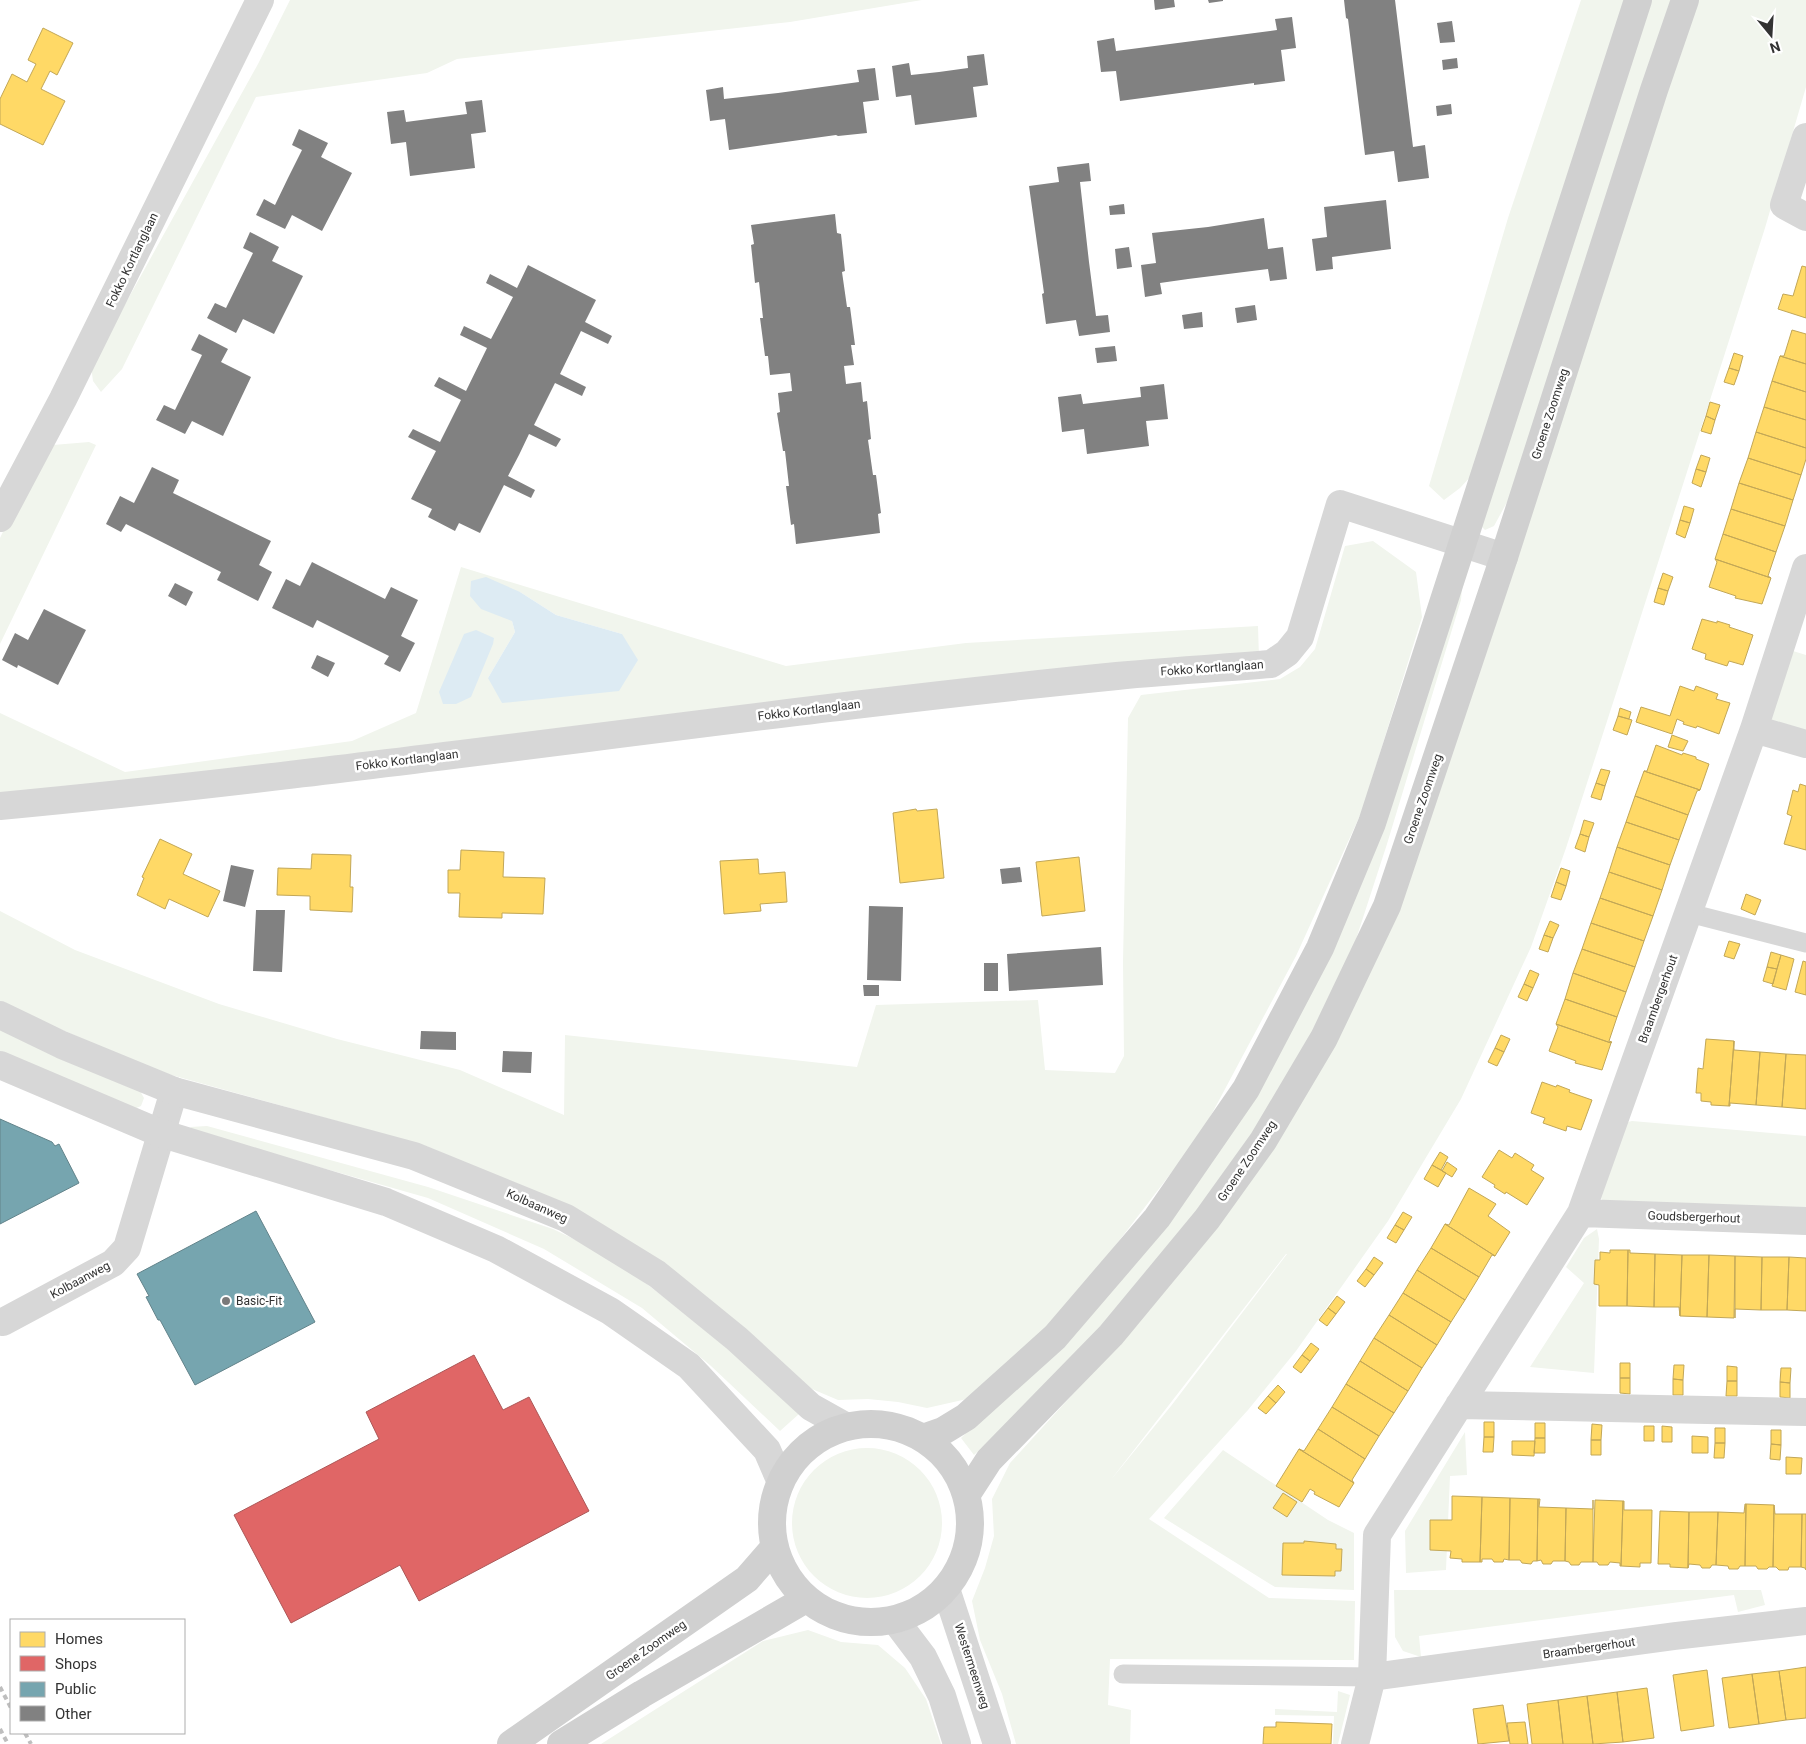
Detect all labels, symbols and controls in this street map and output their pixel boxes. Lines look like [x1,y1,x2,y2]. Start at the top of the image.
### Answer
north arrow [1746,10,1796,60]
text: N [1768,38,1782,57]
street label: Fokko Kortlanglaan [103,211,161,309]
street label: Groene Zoomweg [1529,367,1571,461]
street label: Fokko Kortlanglaan [1160,657,1264,679]
street label: Fokko Kortlanglaan [757,697,861,723]
street label: Fokko Kortlanglaan [355,747,459,773]
street label: Groene Zoomweg [1401,752,1445,846]
street label: Braambergerhout [1635,953,1681,1045]
street label: Groene Zoomweg [1215,1118,1279,1204]
street label: Kolbaanweg [504,1186,570,1226]
street label: Goudsbergerhout [1647,1208,1741,1226]
street label: Kolbaanweg [48,1258,112,1302]
place label: Basic-Fit [236,1294,282,1308]
marker: Basic-Fit [220,1295,232,1307]
street label: Groene Zoomweg [603,1617,689,1683]
legend [10,1619,185,1734]
street label: Westermeenweg [952,1621,992,1711]
text: Homes [55,1630,103,1648]
street label: Braambergerhout [1542,1635,1636,1661]
text: Shops [55,1655,97,1673]
text: Public [55,1680,96,1698]
text: Other [55,1705,92,1723]

